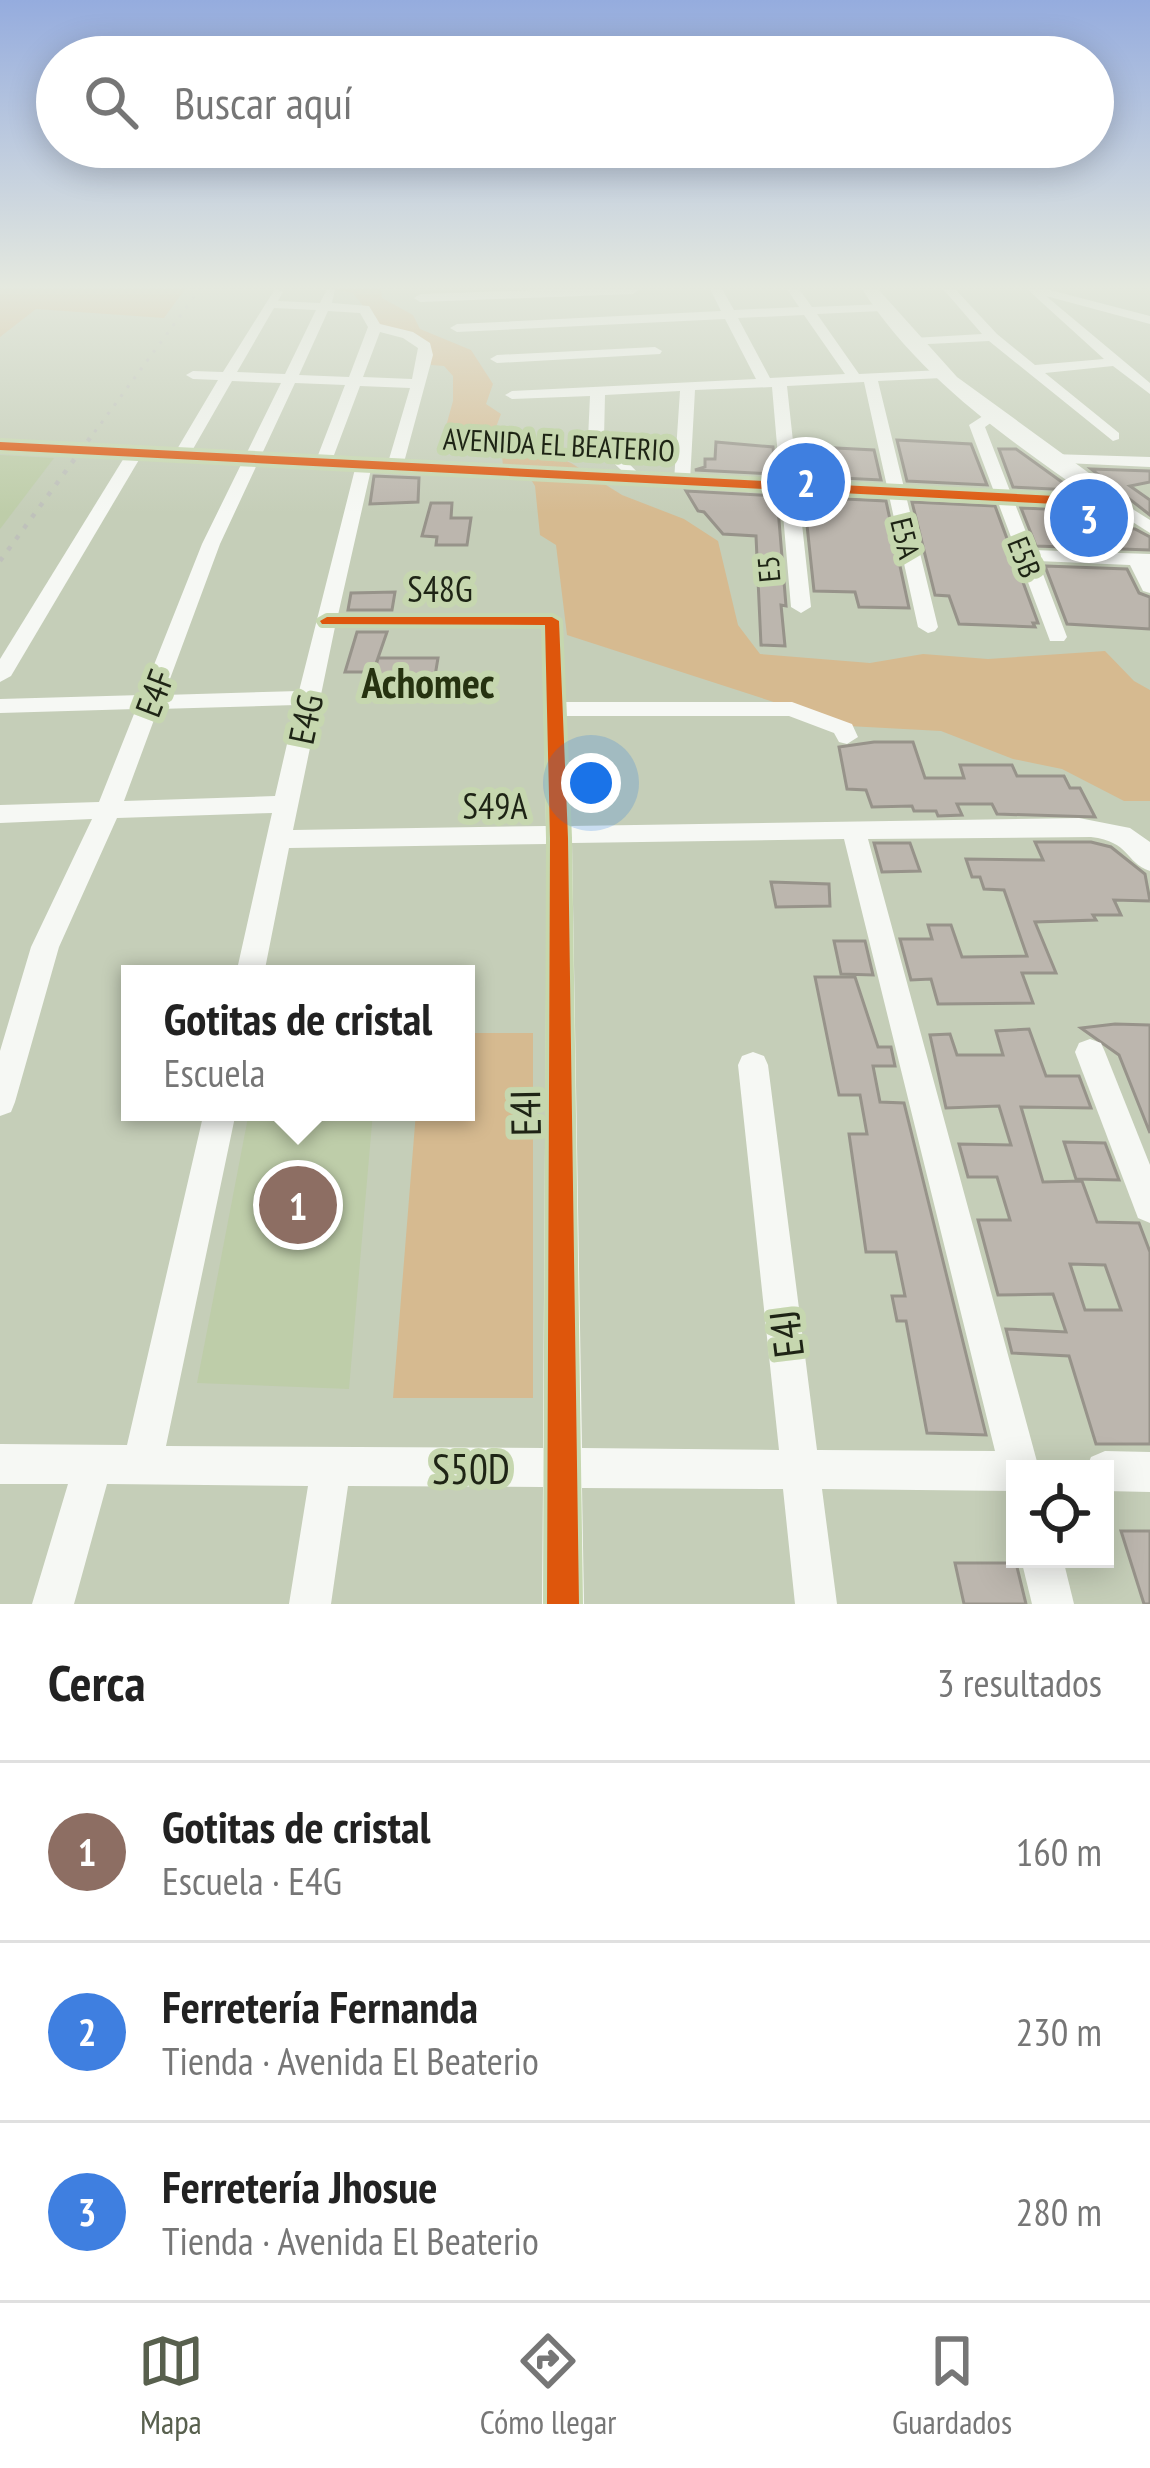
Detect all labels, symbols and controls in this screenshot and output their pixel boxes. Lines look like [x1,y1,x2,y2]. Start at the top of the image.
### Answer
search box [36,36,1114,168]
icon: search [78,69,144,135]
text: Buscar aquí [174,73,353,131]
street label: AVENIDA EL BEATERIO [442,418,676,470]
pin: 2 [767,437,845,527]
pin: 3 [1050,473,1128,563]
street label: E5A [882,514,930,563]
street label: E5B [999,531,1051,583]
street label: E5 [747,554,789,584]
street label: S48G [407,565,473,612]
district label: Achomec [360,655,495,710]
street label: E4F [124,663,184,723]
street label: E4G [277,690,333,748]
your location [561,753,621,813]
street label: S49A [463,782,527,829]
popup [121,965,475,1121]
text: Gotitas de cristal [164,989,432,1047]
text: Escuela [164,1047,265,1098]
street label: E4I [497,1089,553,1137]
pin: 1 [259,1160,337,1250]
street label: E4J [756,1307,816,1361]
street label: S50D [432,1441,510,1496]
map controls [1006,1460,1114,1568]
button: locate [1006,1460,1114,1568]
text: Cerca [48,1649,146,1715]
text: 3 resultados [937,1657,1102,1708]
text: Gotitas de cristal [162,1797,430,1855]
text: 1 [78,1826,96,1877]
text: 160 m [1016,1826,1102,1877]
text: Escuela · E4G [162,1855,342,1906]
text: Ferretería Fernanda [162,1977,478,2035]
text: 2 [78,2006,96,2057]
text: 230 m [1016,2006,1102,2057]
text: Tienda · Avenida El Beaterio [162,2035,539,2086]
text: Ferretería Jhosue [162,2157,438,2215]
text: 3 [78,2186,96,2237]
text: 280 m [1016,2186,1102,2237]
text: Tienda · Avenida El Beaterio [162,2215,539,2266]
tab: Mapa [138,2328,204,2443]
tab: Cómo llegar [480,2328,616,2443]
tab: Guardados [892,2328,1012,2443]

